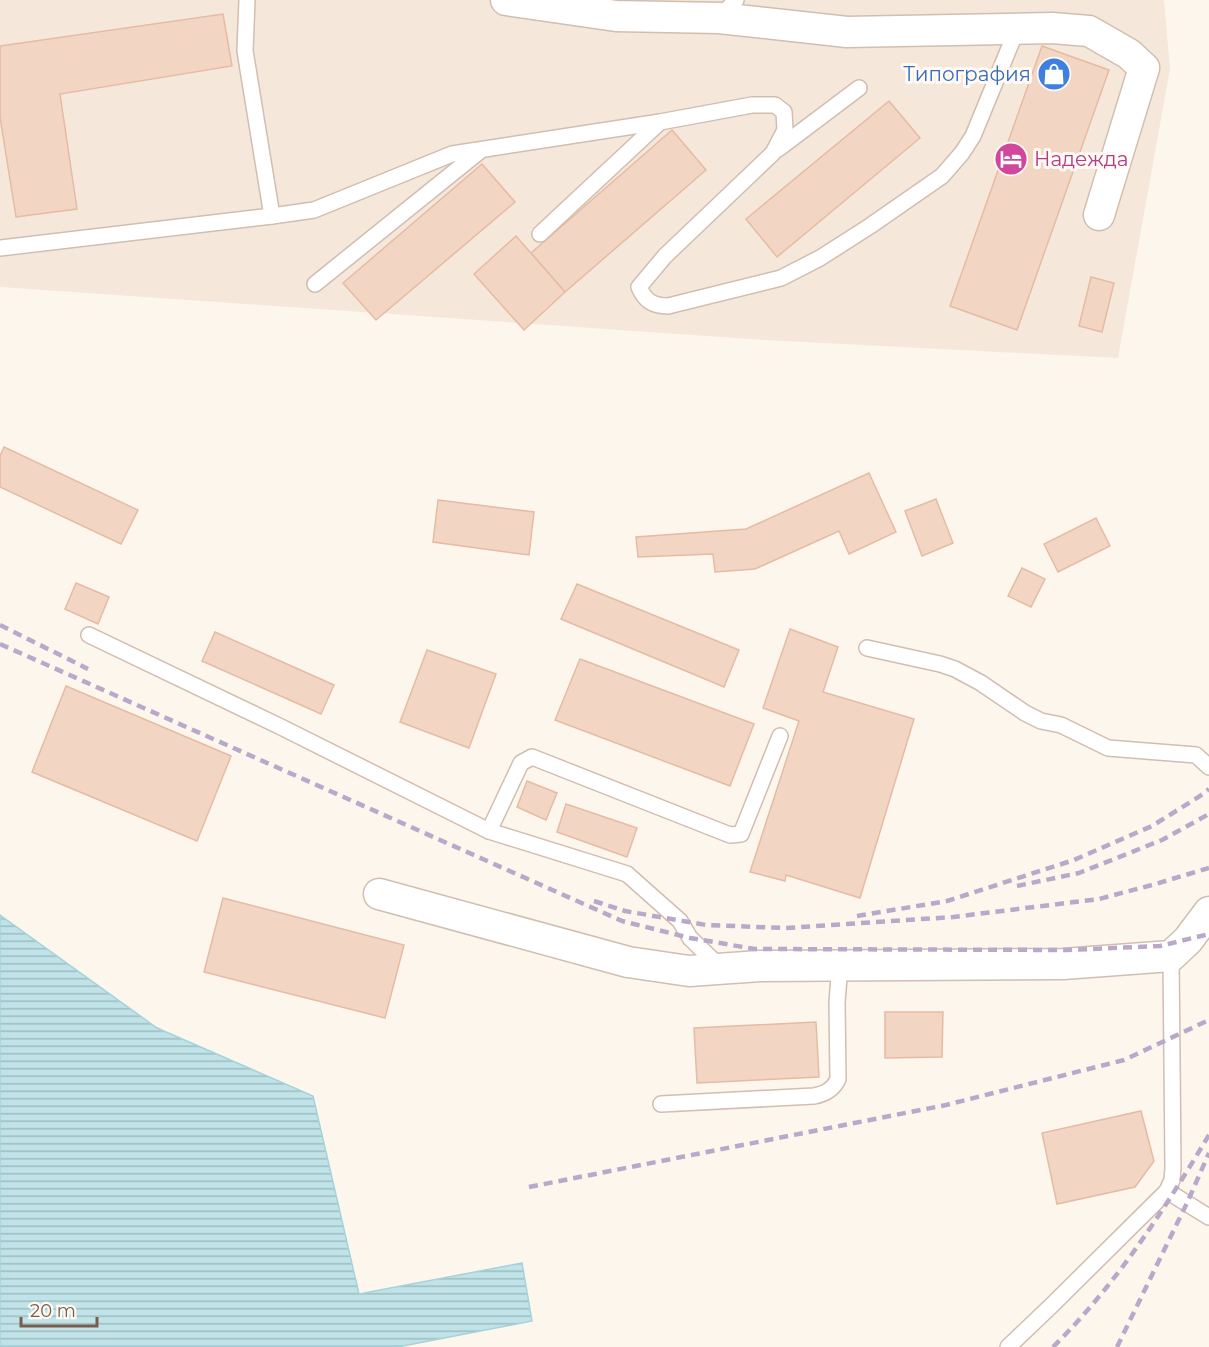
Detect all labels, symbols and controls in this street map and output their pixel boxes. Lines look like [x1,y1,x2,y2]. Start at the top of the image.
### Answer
shop icon: Типография [1036,56,1072,92]
place label: Типография [903,62,1031,86]
hotel icon: Надежда [993,141,1029,177]
place label: Надежда [1034,147,1128,171]
scale bar [21,1290,98,1328]
text: 20 m [30,1300,76,1322]

